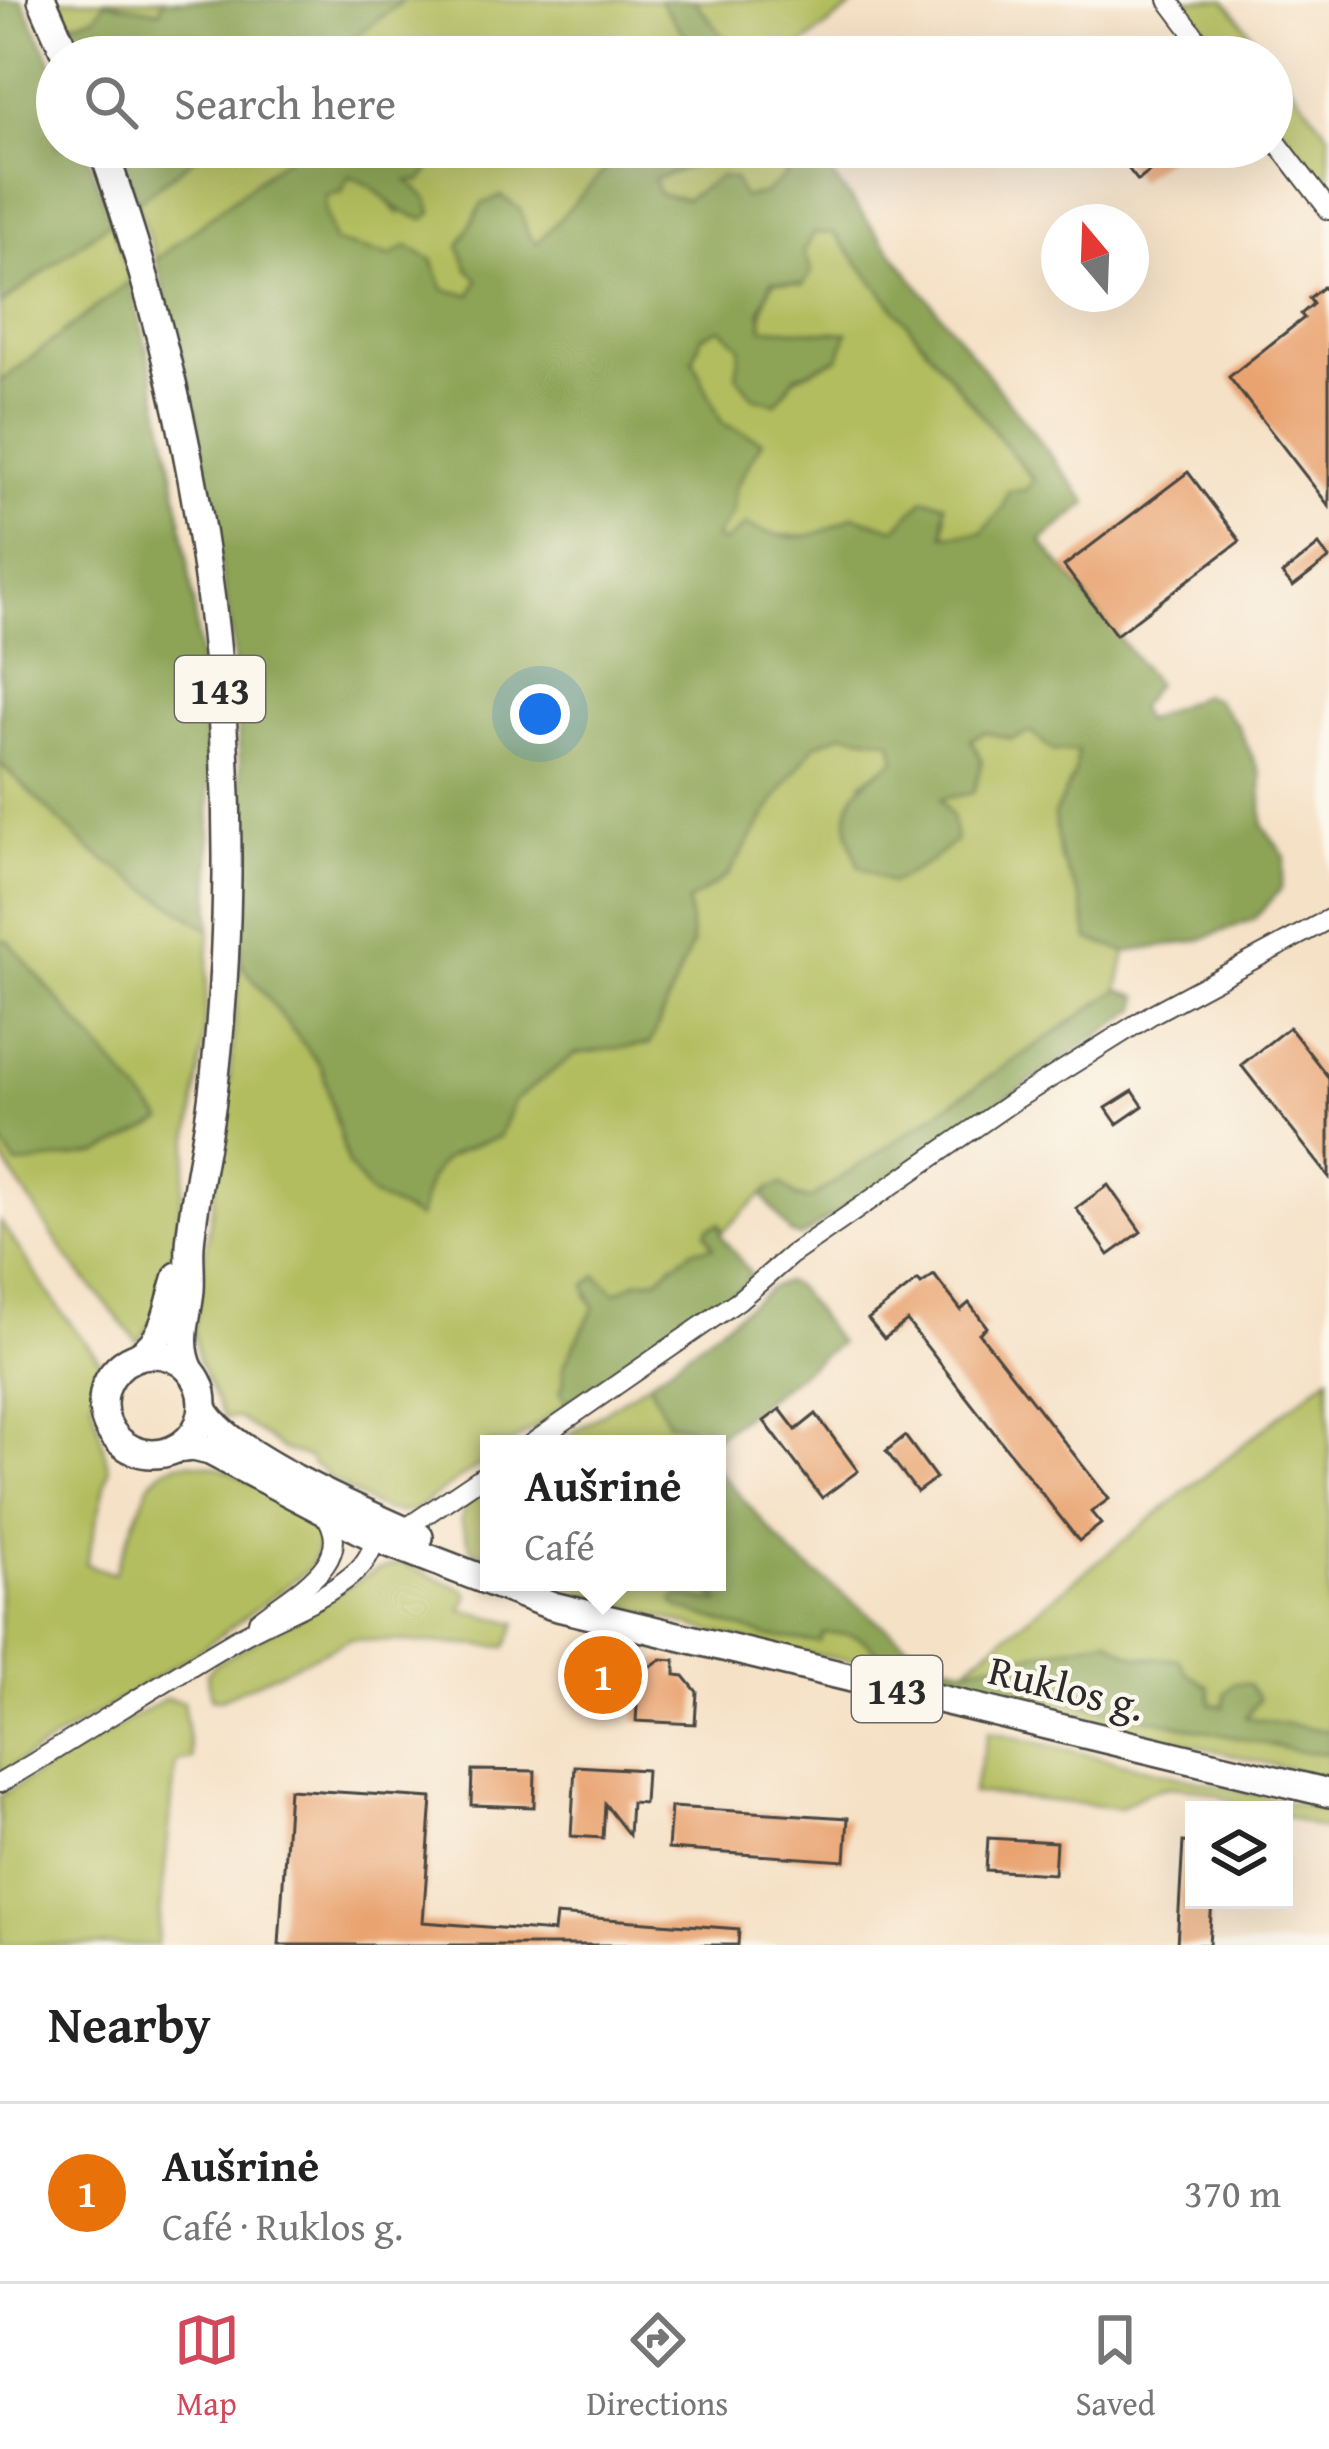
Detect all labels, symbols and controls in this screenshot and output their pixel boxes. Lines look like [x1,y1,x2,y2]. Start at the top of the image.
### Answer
search box [36,36,1293,168]
icon: search [78,69,144,135]
text: Search here [174,70,396,135]
north arrow [1041,204,1149,312]
road number: 143 [175,656,265,722]
your location [510,684,570,744]
popup [480,1435,726,1591]
text: Aušrinė [524,1452,682,1517]
text: Café [524,1517,595,1574]
pin: 1 [564,1630,642,1720]
street label: Ruklos g. [983,1638,1151,1736]
road number: 143 [852,1656,942,1722]
map controls [1185,1801,1293,1909]
button: layers [1185,1801,1293,1909]
text: Nearby [48,1986,211,2061]
text: Aušrinė [162,2132,319,2197]
text: 1 [77,2164,97,2221]
text: 370 m [1184,2164,1281,2221]
text: Café · Ruklos g. [162,2197,403,2254]
tab: Map [174,2307,240,2427]
tab: Directions [587,2307,728,2427]
tab: Saved [1076,2307,1155,2427]

